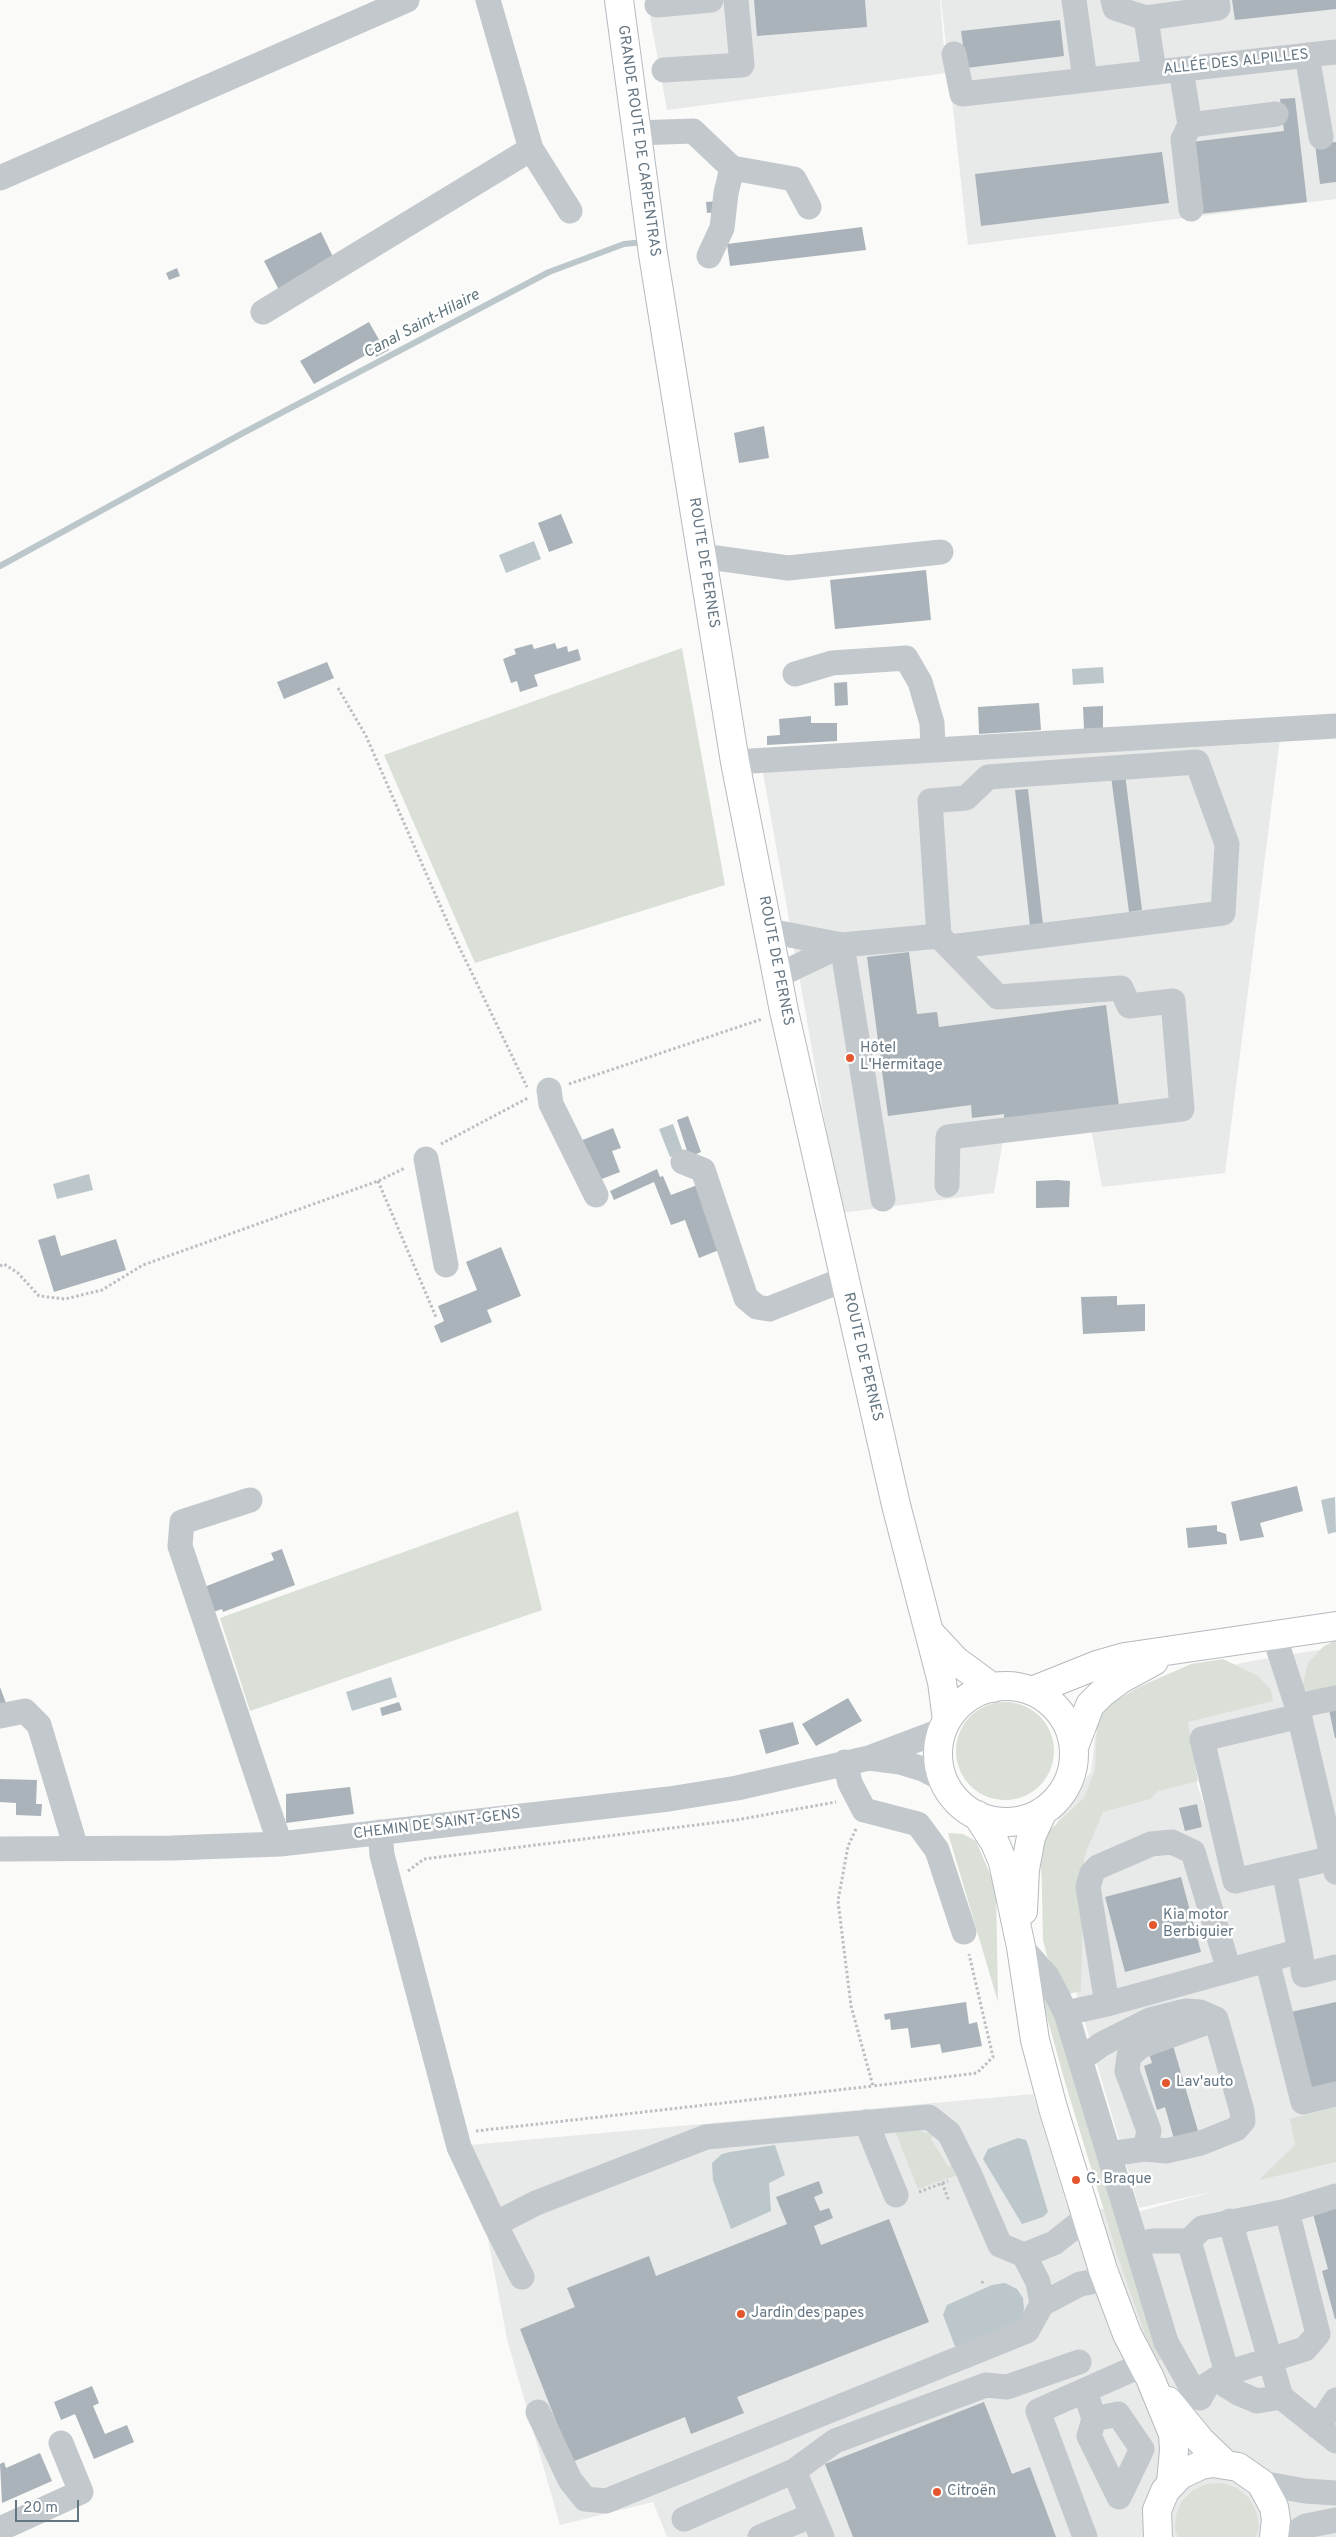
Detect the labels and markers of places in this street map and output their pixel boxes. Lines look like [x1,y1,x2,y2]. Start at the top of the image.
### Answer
place label: Hôtel L'Hermitage [860,1040,943,1075]
marker: Hôtel L'Hermitage [844,1052,856,1064]
place label: Kia motor Berbiguier [1163,1907,1234,1942]
marker: Kia motor Berbiguier [1147,1919,1159,1931]
place label: Lav'auto [1176,2074,1233,2092]
marker: Lav'auto [1160,2077,1172,2089]
place label: G. Braque [1086,2171,1152,2189]
marker: G. Braque [1070,2174,1082,2186]
place label: Jardin des papes [751,2305,864,2323]
marker: Jardin des papes [735,2308,747,2320]
place label: Citroën [947,2483,996,2501]
marker: Citroën [931,2486,943,2498]

